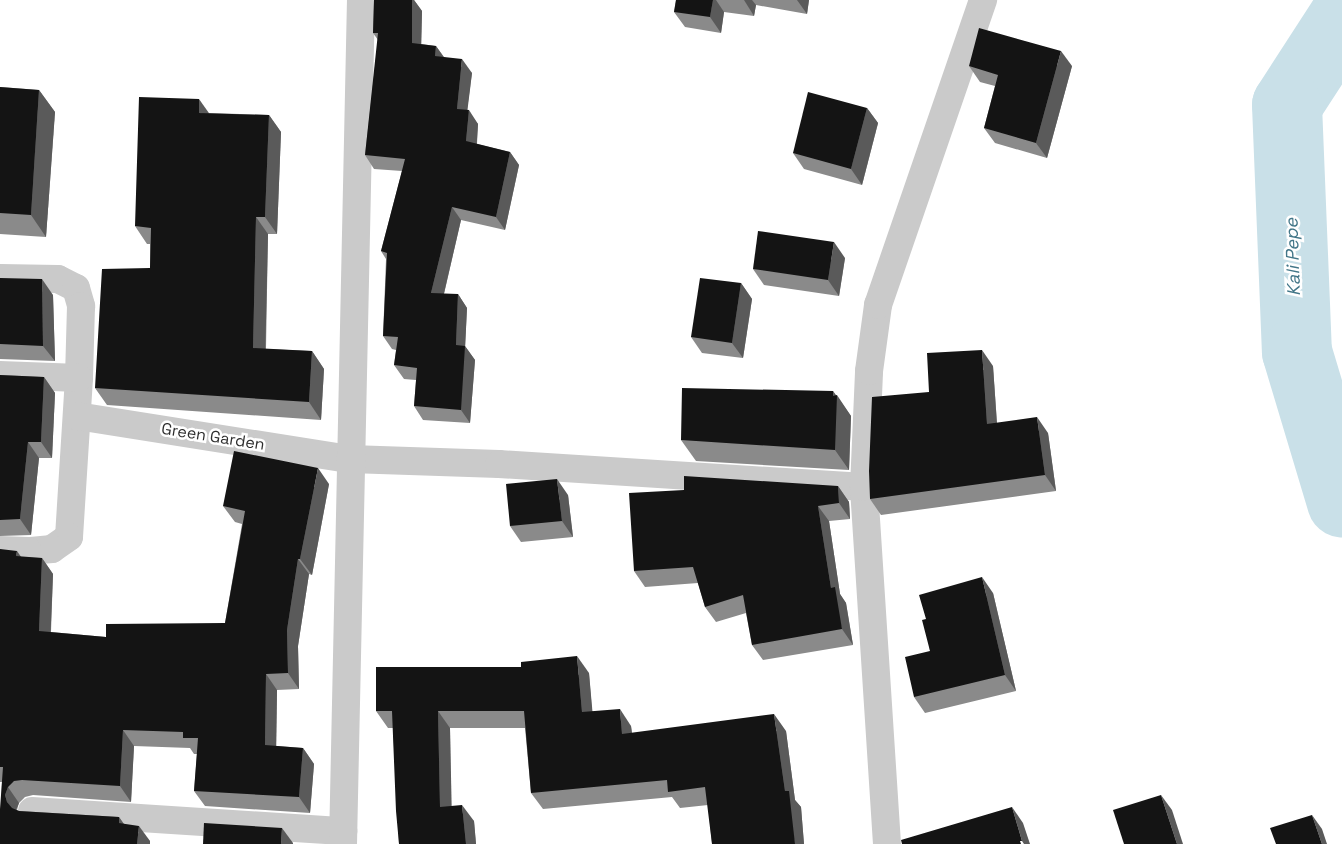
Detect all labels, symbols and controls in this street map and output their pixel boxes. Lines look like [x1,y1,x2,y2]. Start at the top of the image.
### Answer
water label: Kali Pepe [1281,218,1305,296]
street label: Green Garden [160,419,266,455]

